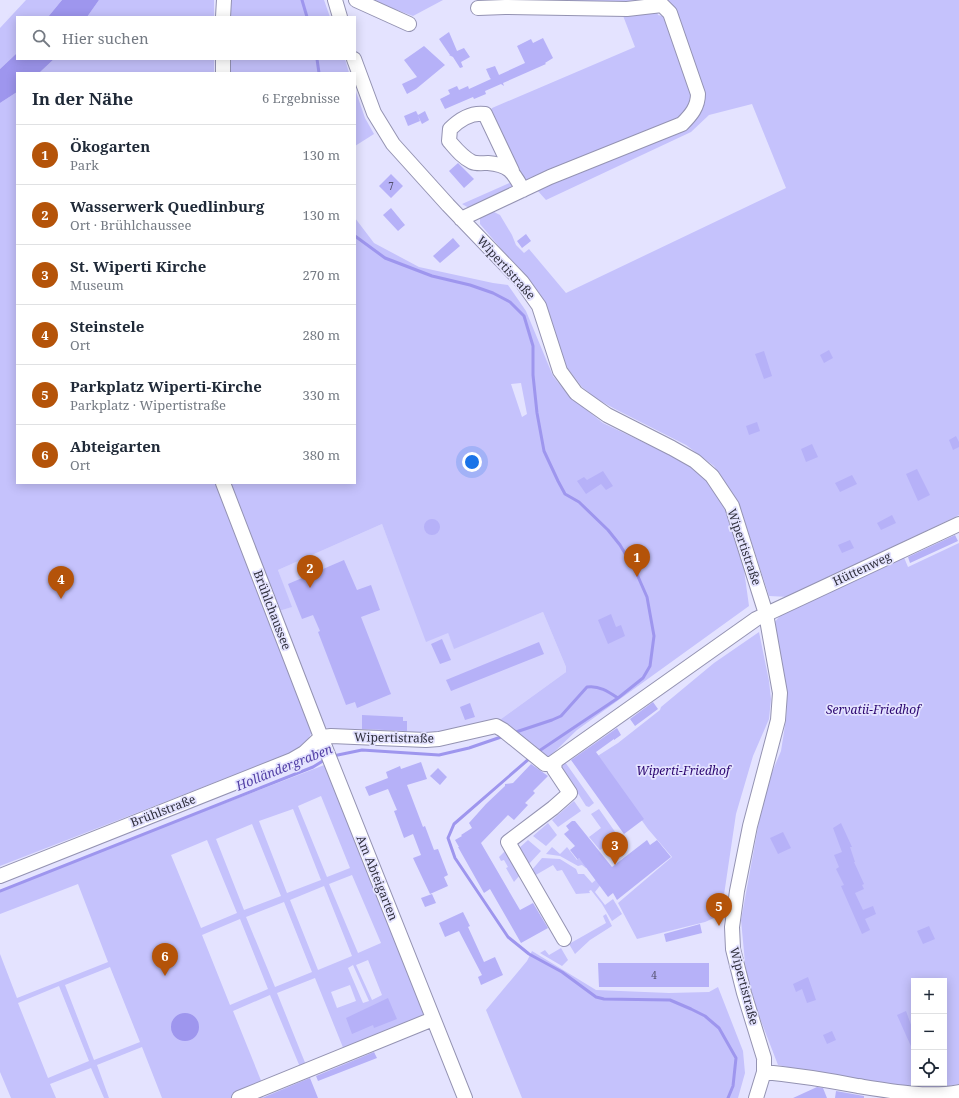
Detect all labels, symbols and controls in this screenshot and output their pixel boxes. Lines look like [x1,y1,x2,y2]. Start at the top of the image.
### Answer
search box [16,16,356,60]
icon: search [30,27,52,49]
text: Hier suchen [62,28,149,48]
text: In der Nähe [32,87,133,110]
text: 6 Ergebnisse [262,89,340,107]
text: Ökogarten [70,136,150,156]
text: 1 [41,146,49,164]
text: 130 m [303,146,340,164]
text: Park [70,156,99,174]
house number: 7 [388,179,394,193]
text: Wasserwerk Quedlinburg [70,196,264,216]
text: 2 [41,206,49,224]
text: 130 m [303,206,340,224]
text: Ort · Brühlchaussee [70,216,191,234]
street label: Wipertistraße [473,232,539,303]
text: St. Wiperti Kirche [70,256,206,276]
text: 3 [41,266,49,284]
text: 270 m [303,266,340,284]
text: Museum [70,276,124,294]
text: Steinstele [70,316,144,336]
text: 4 [41,326,49,344]
text: 280 m [303,326,340,344]
text: Ort [70,336,90,354]
text: Parkplatz Wiperti-Kirche [70,376,262,396]
text: 5 [41,386,49,404]
text: 330 m [303,386,340,404]
text: Parkplatz · Wipertistraße [70,396,226,414]
text: Abteigarten [70,436,161,456]
text: 6 [41,446,49,464]
text: 380 m [303,446,340,464]
your location [462,452,482,472]
text: Ort [70,456,90,474]
street label: Wipertistraße [723,506,766,587]
pin: 1 [624,544,650,577]
street label: Hüttenweg [830,547,894,590]
pin: 2 [297,555,323,588]
pin: 4 [48,566,74,599]
street label: Brühlchaussee [249,568,295,652]
park label: Servatii-Friedhof [826,701,922,718]
street label: Wipertistraße [354,728,434,747]
water label: Holländergraben [232,739,335,795]
park label: Wiperti-Friedhof [636,762,732,779]
street label: Brühlstraße [128,790,198,831]
pin: 3 [602,832,628,865]
street label: Am Abteigarten [353,833,402,923]
pin: 5 [706,893,732,926]
pin: 6 [152,943,178,976]
street label: Wipertistraße [726,945,763,1027]
house number: 4 [651,968,657,982]
map controls [911,978,947,1086]
button: + [911,978,947,1014]
button: − [911,1014,947,1050]
button: locate [911,1050,947,1086]

